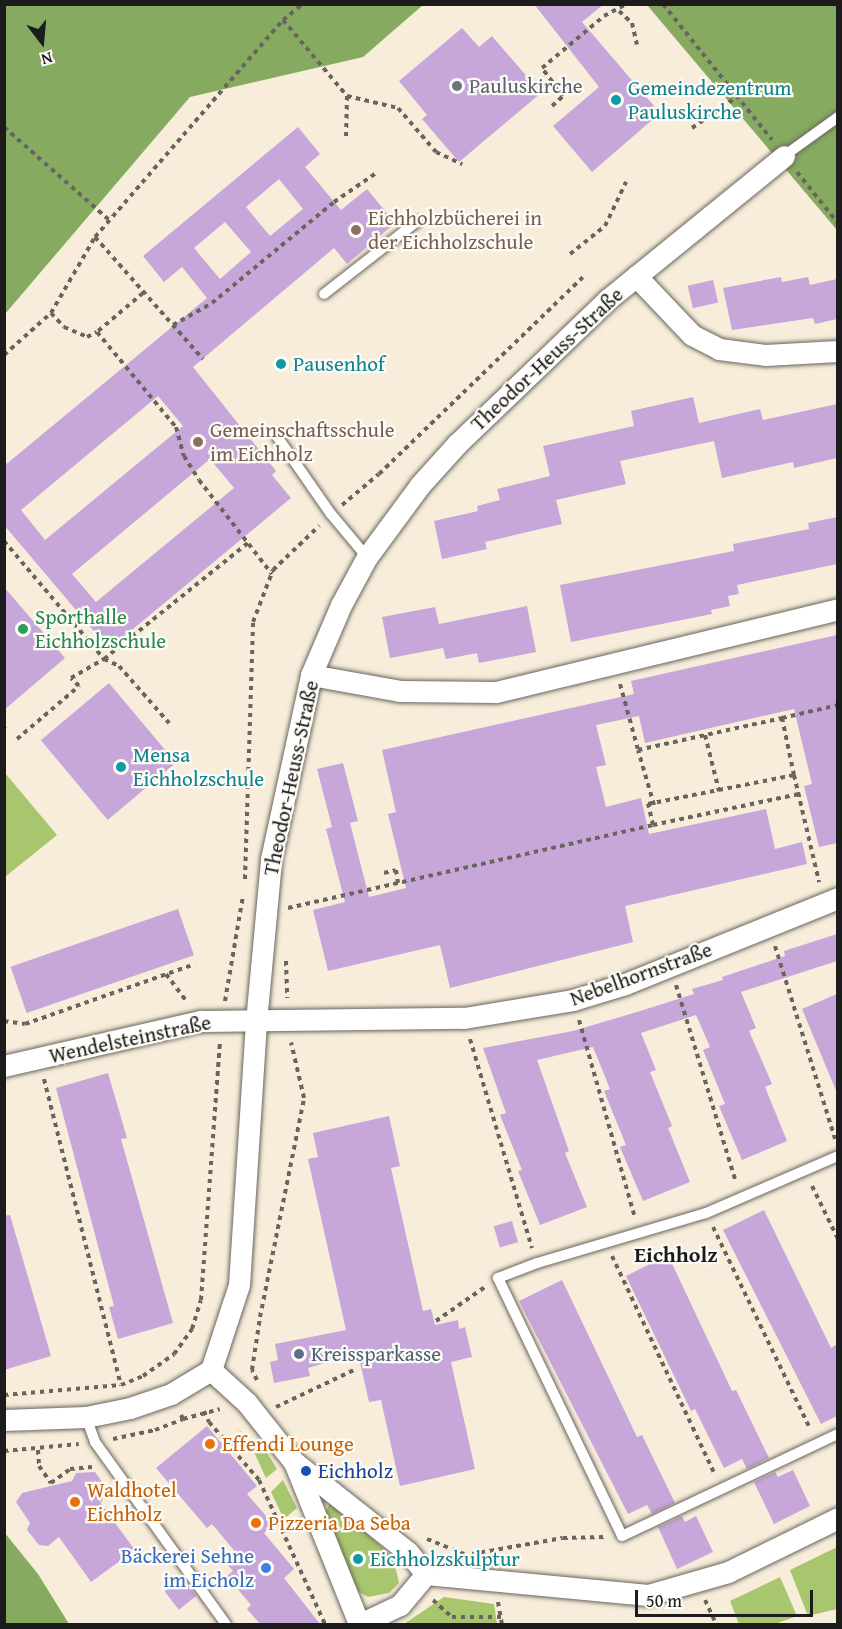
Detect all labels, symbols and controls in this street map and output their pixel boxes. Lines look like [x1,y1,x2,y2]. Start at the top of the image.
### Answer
north arrow [12,12,72,72]
text: N [39,46,55,72]
place label: Pauluskirche [469,73,583,99]
place label: Gemeindezentrum Pauluskirche [628,75,791,125]
marker: Pauluskirche [450,79,464,93]
marker: Gemeindezentrum Pauluskirche [609,93,623,107]
place label: Eichholzbücherei in der Eichholzschule [368,205,542,255]
marker: Eichholzbücherei in der Eichholzschule [349,223,363,237]
street label: Theodor-Heuss-Straße [466,282,628,436]
place label: Pausenhof [293,351,385,377]
marker: Pausenhof [274,357,288,371]
place label: Gemeinschaftsschule im Eichholz [210,417,395,467]
marker: Gemeinschaftsschule im Eichholz [191,435,205,449]
place label: Sporthalle Eichholzschule [35,604,166,654]
marker: Sporthalle Eichholzschule [16,622,30,636]
street label: Theodor-Heuss-Straße [258,678,324,878]
place label: Mensa Eichholzschule [133,742,264,792]
marker: Mensa Eichholzschule [114,760,128,774]
street label: Nebelhornstraße [566,937,716,1011]
street label: Wendelsteinstraße [47,1009,213,1069]
district label: Eichholz [634,1242,718,1268]
place label: Kreissparkasse [311,1341,441,1367]
marker: Kreissparkasse [292,1347,306,1361]
place label: Effendi Lounge [222,1431,354,1457]
marker: Effendi Lounge [203,1437,217,1451]
place label: Eichholz [318,1458,393,1484]
marker: Eichholz [299,1464,313,1478]
place label: Waldhotel Eichholz [87,1477,177,1527]
marker: Waldhotel Eichholz [68,1495,82,1509]
place label: Pizzeria Da Seba [268,1510,411,1536]
marker: Pizzeria Da Seba [249,1516,263,1530]
place label: Bäckerei Sehne im Eicholz [121,1543,254,1593]
place label: Eichholzskulptur [370,1546,520,1572]
marker: Eichholzskulptur [351,1552,365,1566]
marker: Bäckerei Sehne im Eicholz [259,1561,273,1575]
scale bar [638,1578,816,1616]
text: 50 m [646,1587,682,1614]

